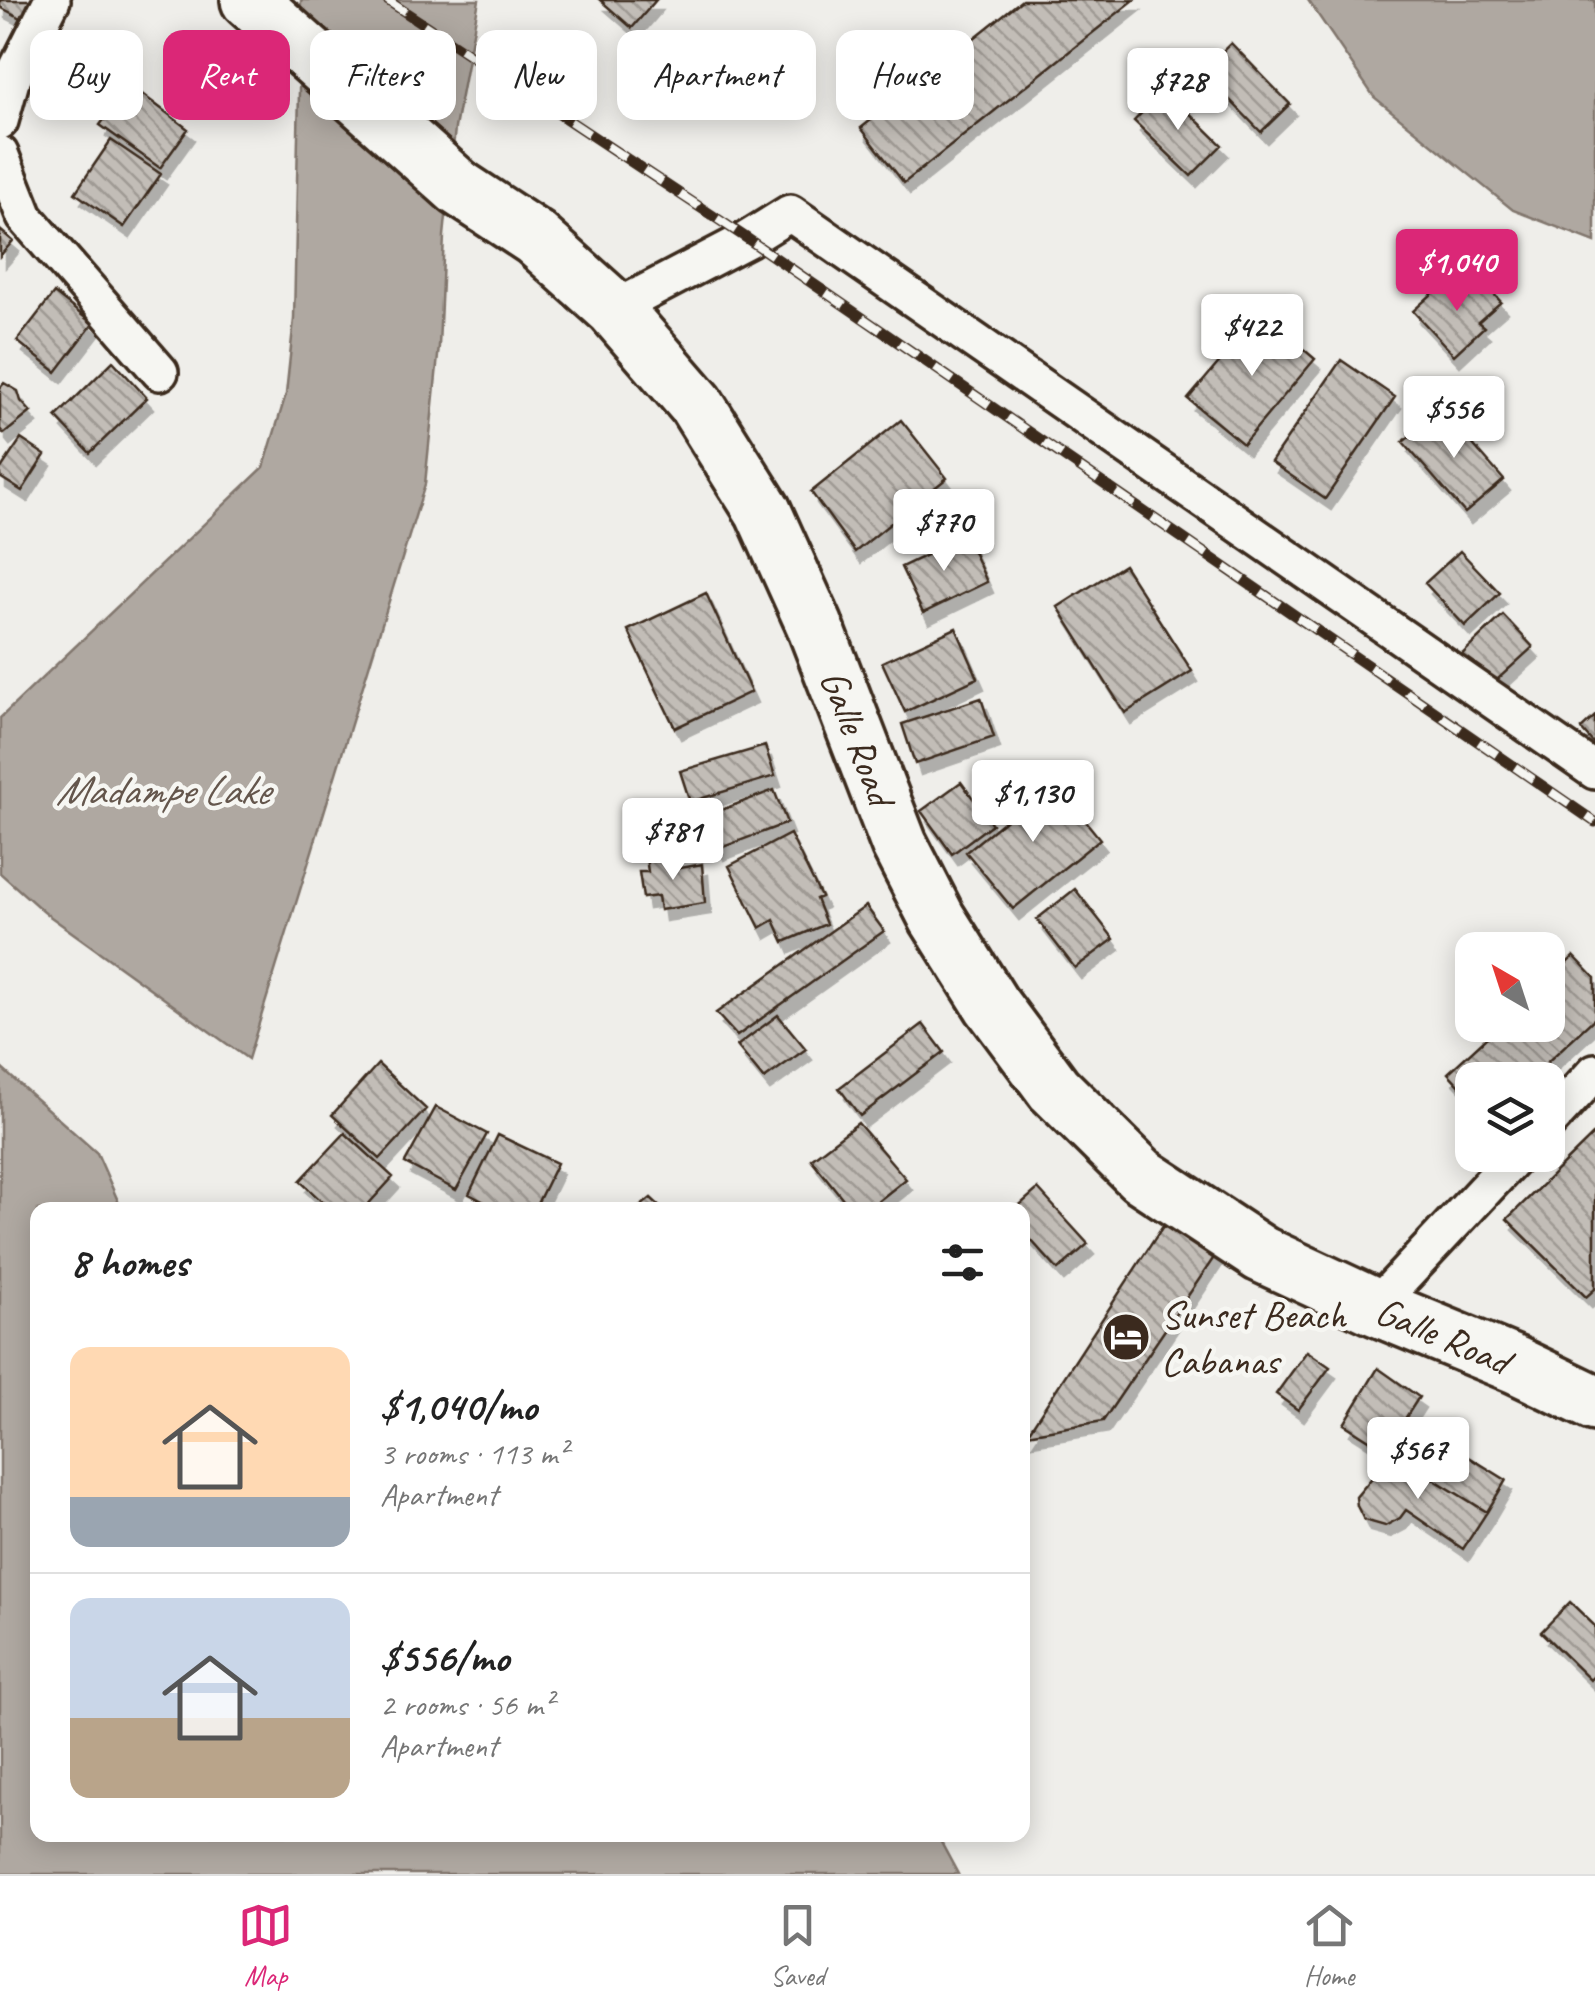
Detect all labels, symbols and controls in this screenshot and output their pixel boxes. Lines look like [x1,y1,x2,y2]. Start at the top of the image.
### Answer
chip: Buy [30,30,143,120]
chip: Rent [163,30,290,120]
chip: Filters [310,30,456,120]
chip: New [476,30,597,120]
chip: Apartment [617,30,816,120]
chip: House [836,30,974,120]
pin: $728 [1119,48,1237,133]
text: $728 [1149,60,1207,101]
pin: $1,040 [1376,229,1538,314]
text: $1,040 [1418,241,1496,282]
pin: $422 [1193,294,1311,379]
text: $422 [1223,306,1281,347]
pin: $556 [1395,376,1513,461]
text: $556 [1425,388,1483,429]
pin: $770 [885,489,1003,574]
text: $770 [915,501,973,542]
street label: Galle Road [809,663,907,817]
pin: $1,130 [952,760,1114,845]
water label: Madampe Lake [56,764,275,817]
text: $1,130 [994,772,1072,813]
pin: $781 [614,798,732,883]
text: $781 [644,810,702,851]
north arrow [1455,932,1565,1042]
map controls [1455,932,1565,1172]
button: layers [1455,1062,1565,1172]
icon: filters [935,1235,990,1290]
text: 8 homes [70,1236,189,1289]
street label: Galle Road [1368,1285,1522,1388]
place label: Sunset Beach Cabanas [1161,1290,1347,1386]
hotel icon: Sunset Beach Cabanas [1100,1311,1152,1363]
text: $1,040/mo [380,1380,537,1433]
icon: home [150,1387,270,1507]
pin: $567 [1359,1417,1477,1502]
text: $567 [1389,1429,1447,1470]
text: 3 rooms · 113 m² [380,1433,567,1474]
text: Apartment [380,1474,498,1515]
text: $556/mo [380,1631,509,1684]
icon: home [150,1638,270,1758]
text: 2 rooms · 56 m² [380,1684,553,1725]
text: Apartment [380,1725,498,1766]
tab: Map [238,1898,293,1993]
tab: Saved [770,1898,825,1993]
tab: Home [1302,1898,1357,1993]

